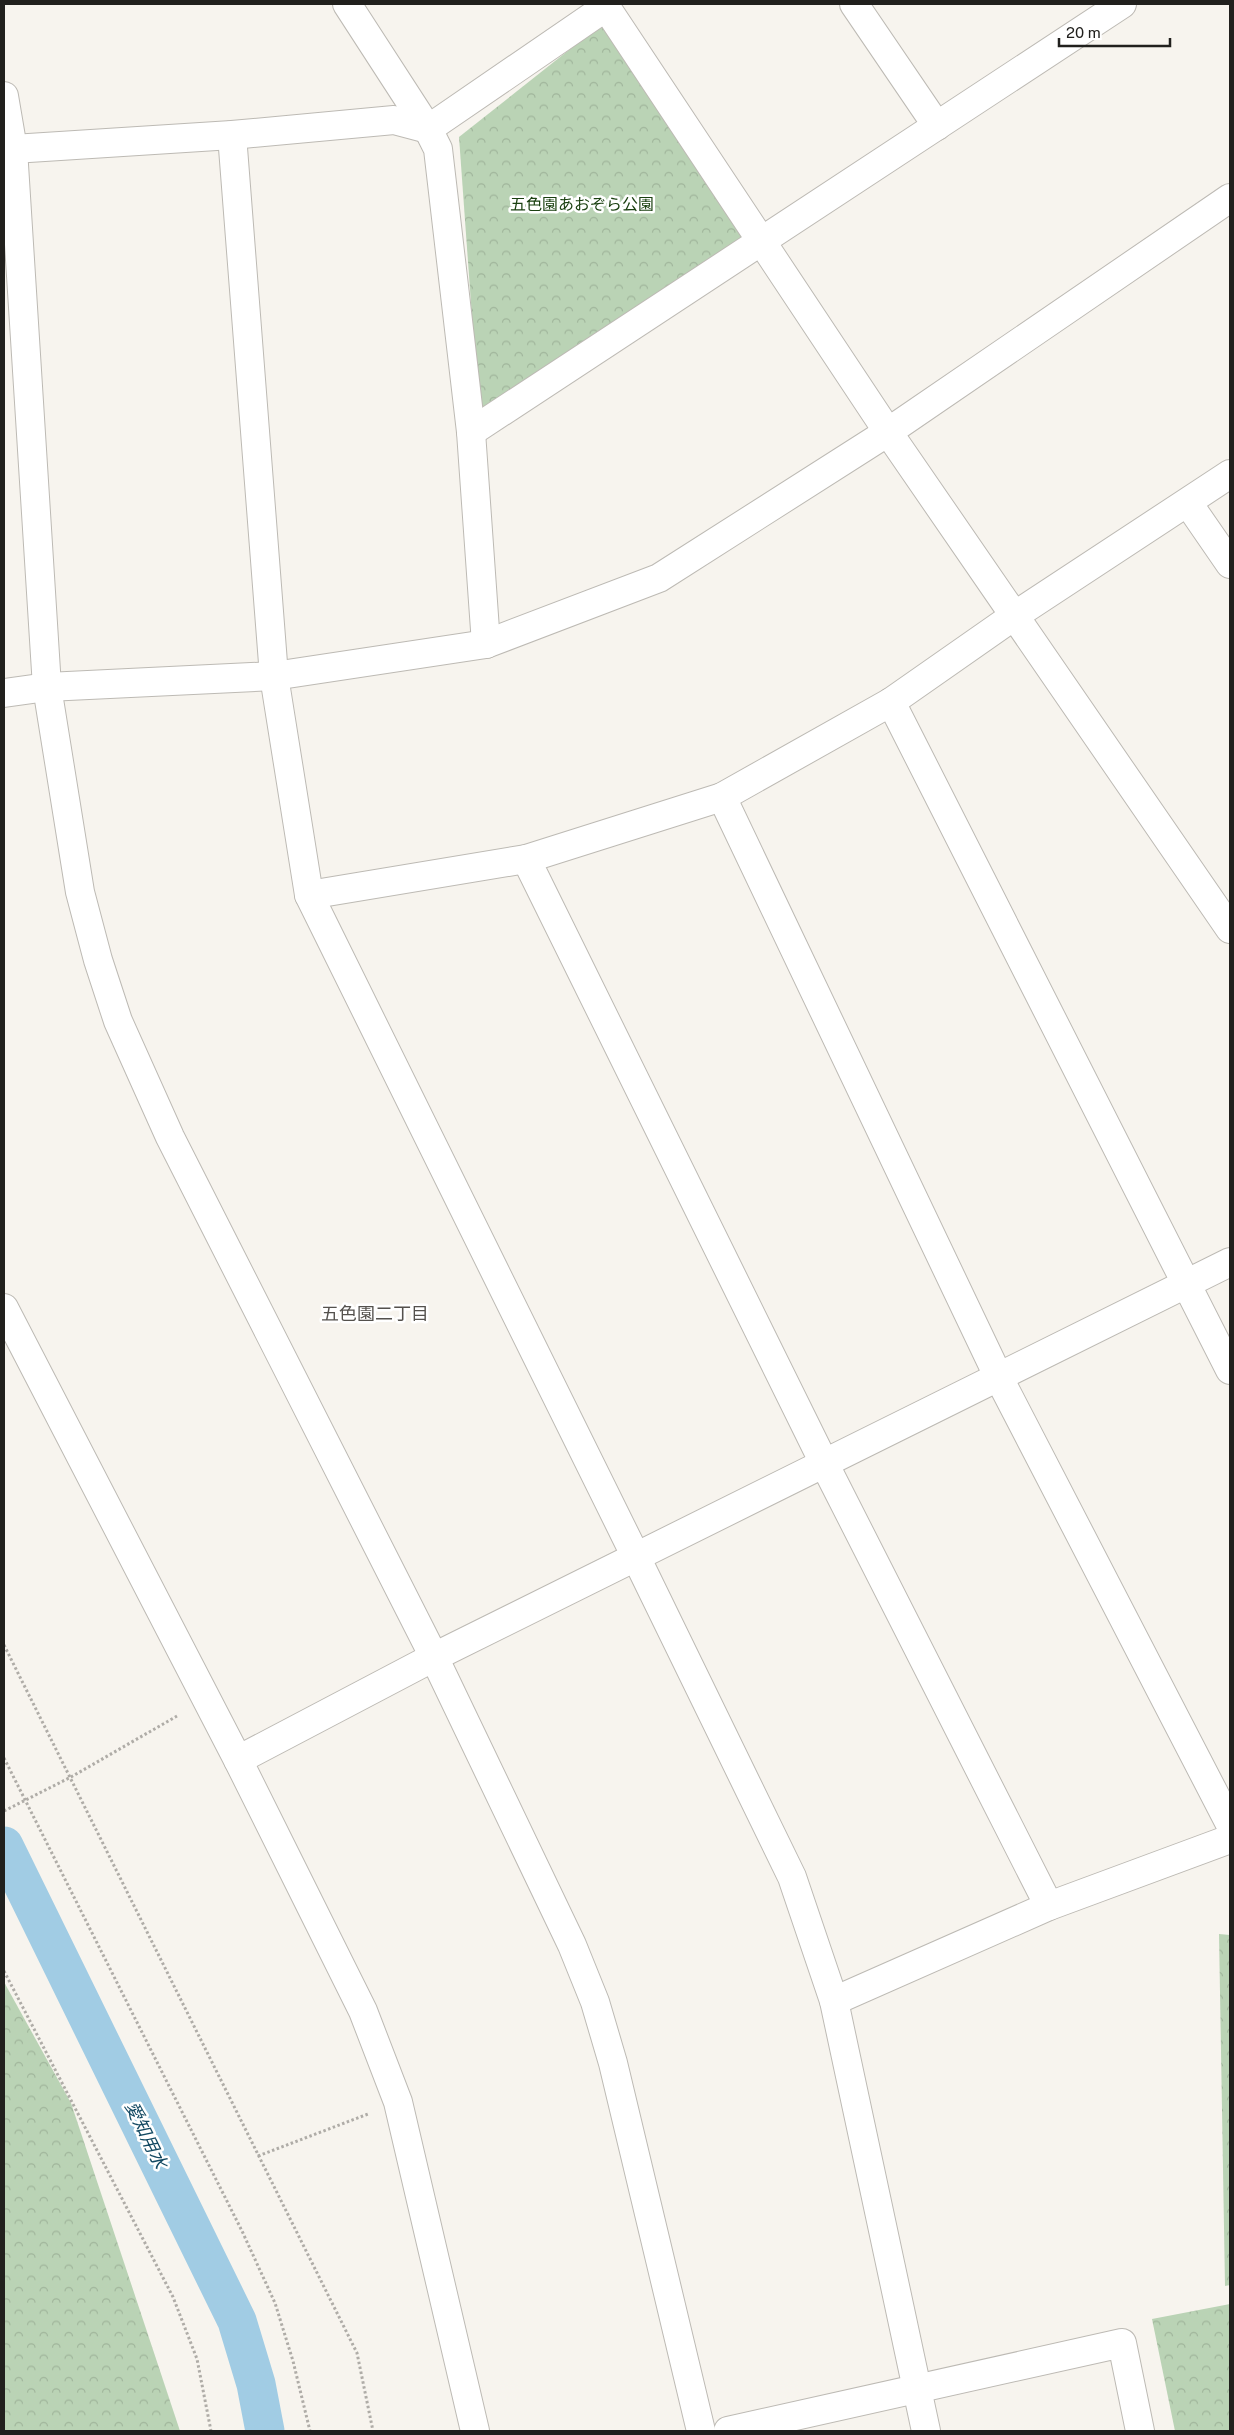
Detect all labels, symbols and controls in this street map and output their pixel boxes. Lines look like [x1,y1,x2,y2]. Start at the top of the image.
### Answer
scale bar [1059,15,1170,47]
text: 20 m [1066,24,1101,41]
park label: 五色園あおぞら公園 [510,195,654,214]
district label: 五色園二丁目 [321,1303,429,1324]
water label: 愛知用水 [121,2098,173,2174]

